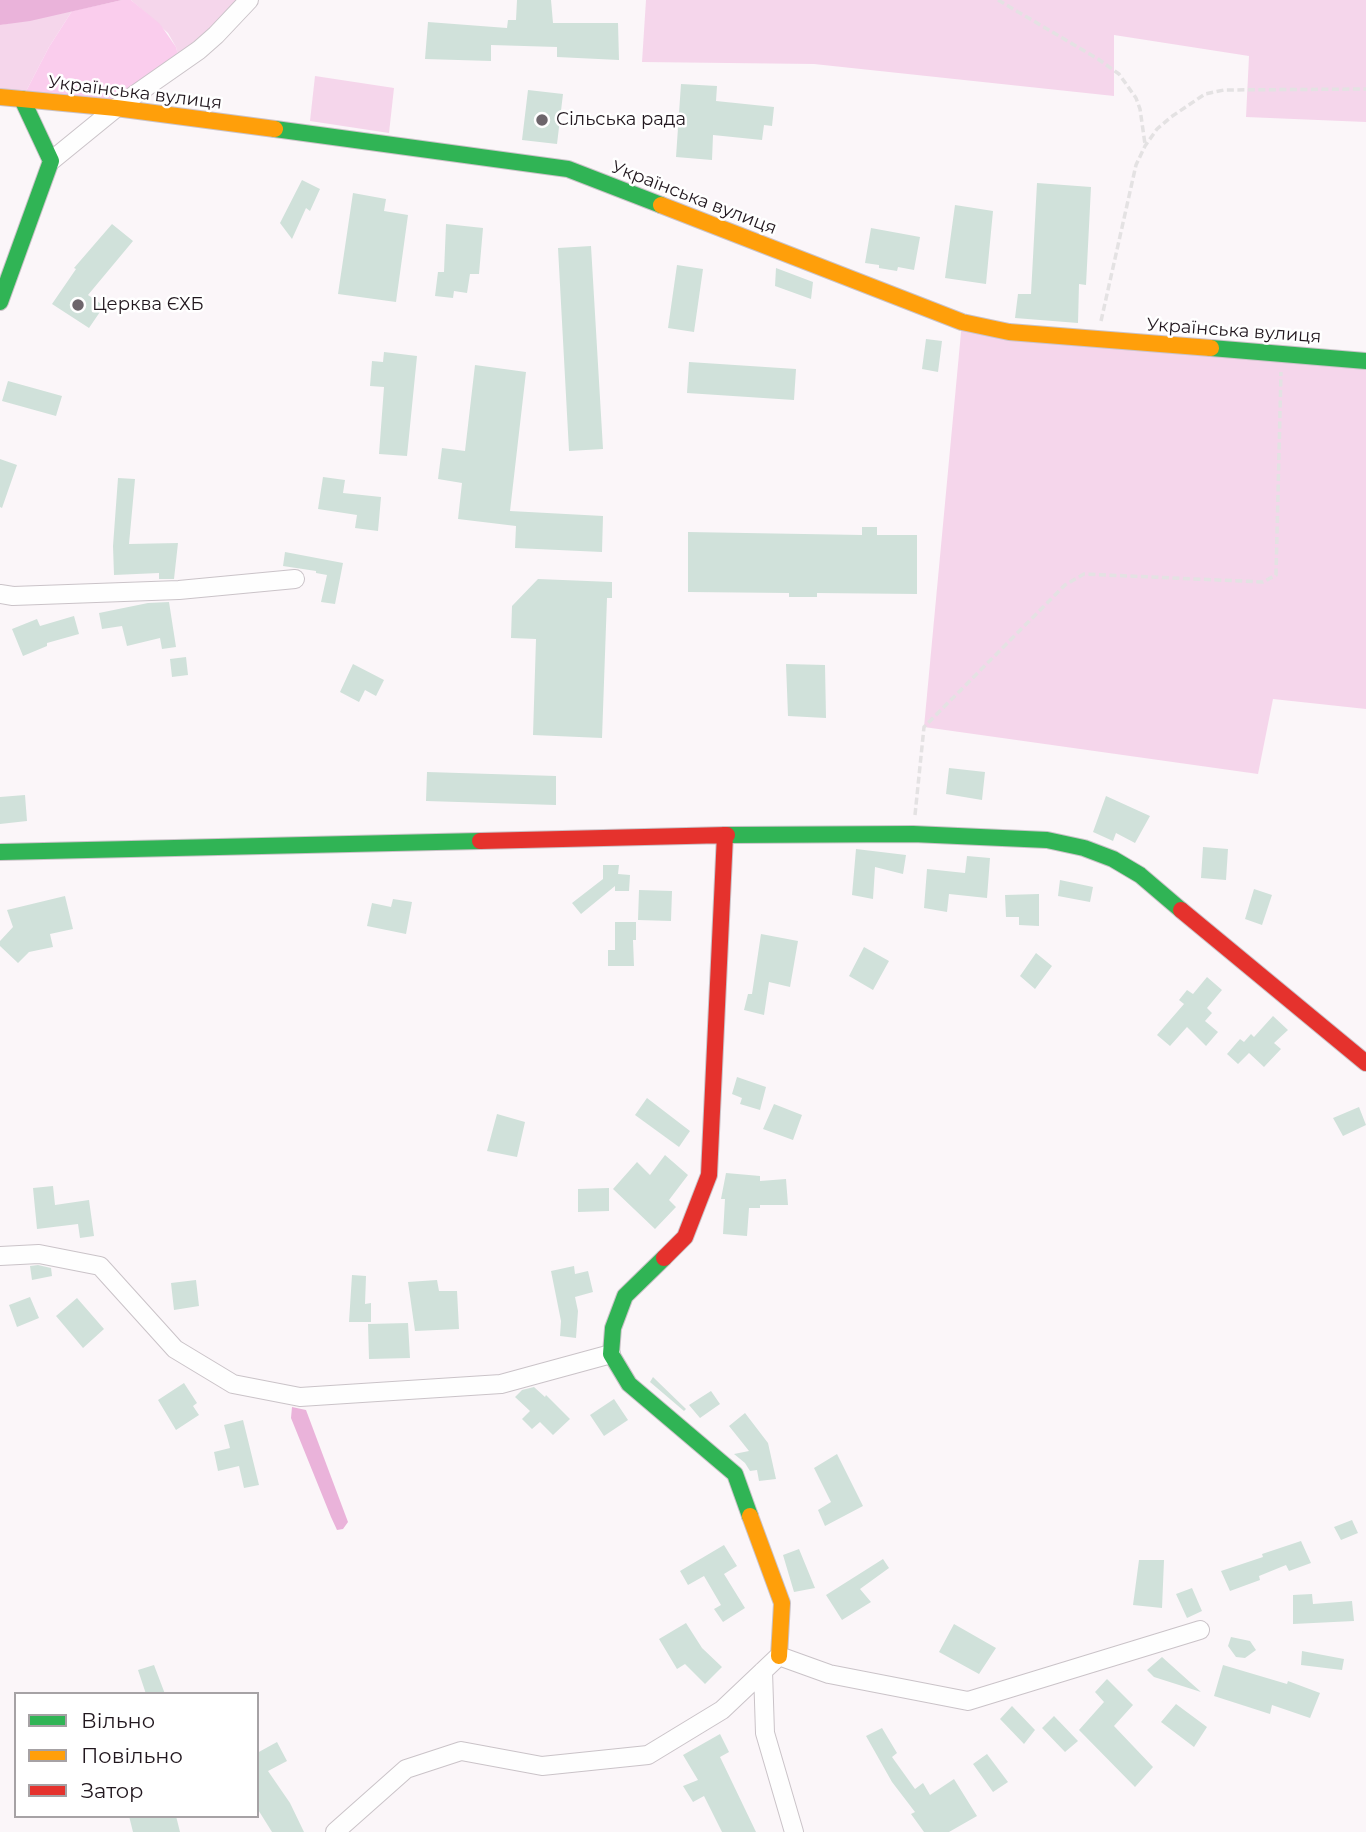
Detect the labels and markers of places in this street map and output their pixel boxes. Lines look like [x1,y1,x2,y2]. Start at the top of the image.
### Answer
place label: Сільська рада [556,109,686,131]
marker: Сільська рада [534,112,550,128]
place label: Церква ЄХБ [92,294,204,316]
marker: Церква ЄХБ [70,297,86,313]

